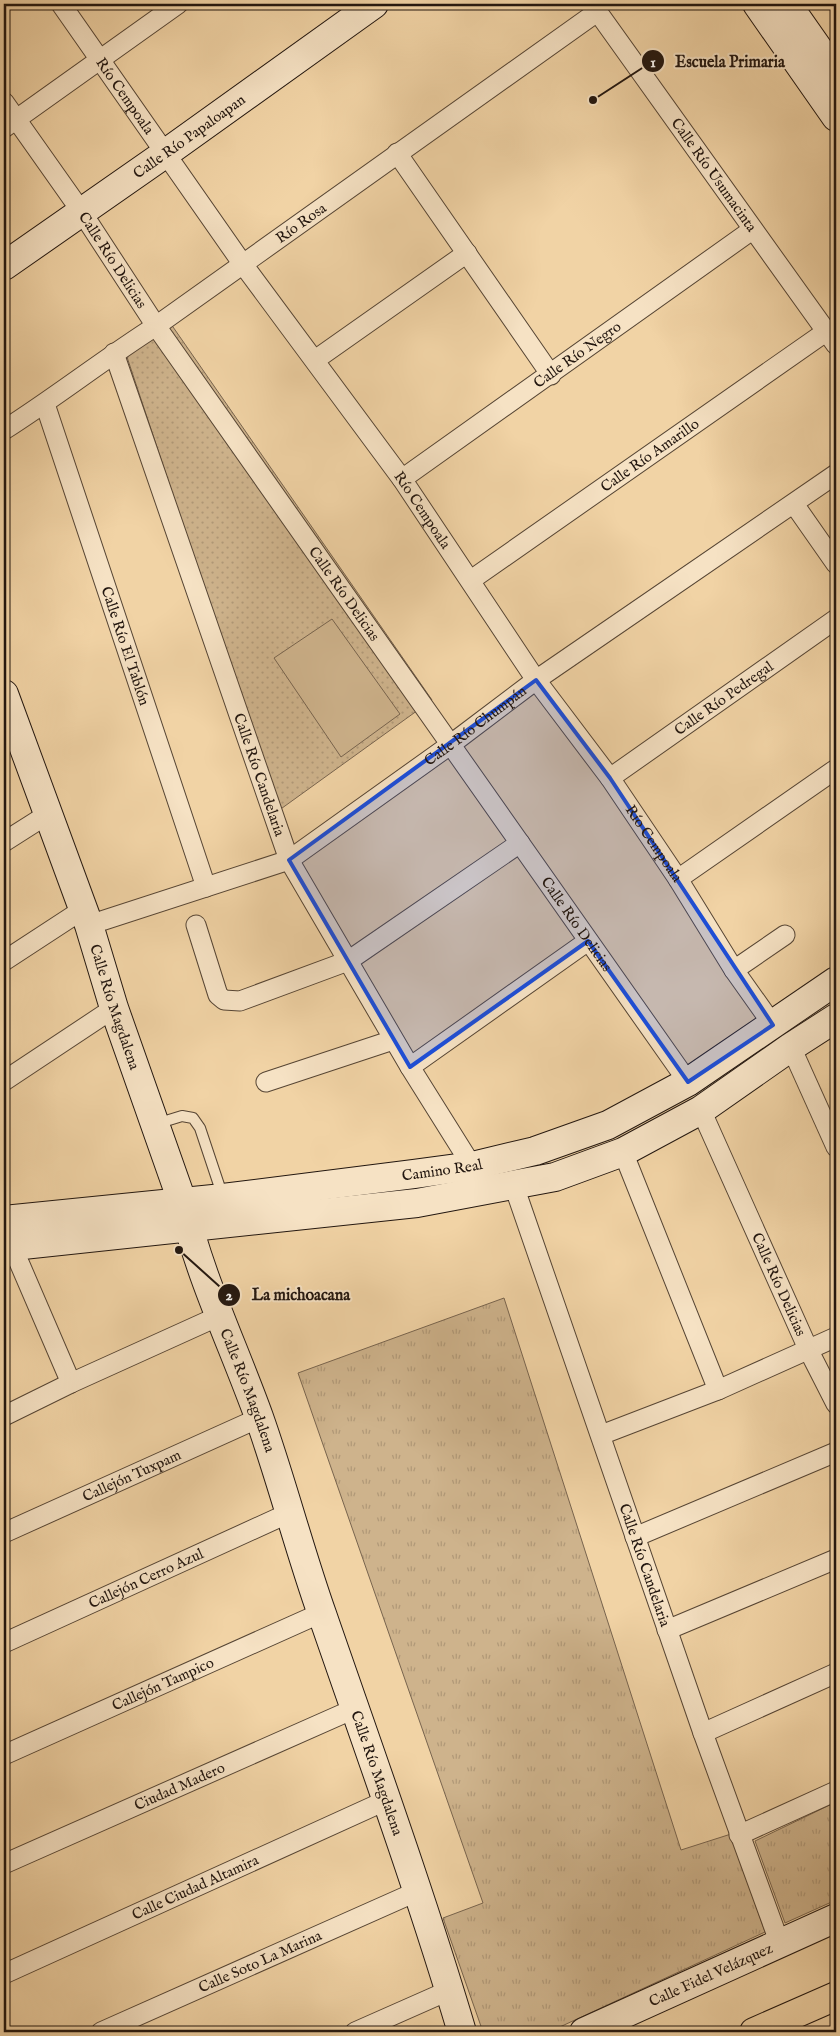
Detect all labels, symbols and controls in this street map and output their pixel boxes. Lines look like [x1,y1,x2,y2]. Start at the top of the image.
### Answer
callout: Escuela Primaria [640,46,795,77]
text: 1 [650,53,656,72]
text: Escuela Primaria [675,53,786,73]
street label: Río Cempoala [92,54,159,138]
street label: Calle Río Papaloapan [129,90,249,183]
street label: Calle Río Usumacinta [667,114,762,236]
street label: Río Rosa [272,198,330,247]
street label: Calle Río Delicias [75,208,151,312]
street label: Calle Río Negro [530,317,625,392]
street label: Calle Río Amarillo [597,414,703,496]
street label: Río Cempoala [390,467,456,553]
street label: Calle Río Delicias [304,543,384,645]
street label: Calle Río El Tablón [97,584,154,708]
street label: Calle Río Pedregal [670,656,778,739]
street label: Calle Río Chumpán [420,681,530,770]
street label: Calle Río Candelaria [230,711,290,839]
street label: Río Cempoala [621,801,687,886]
street label: Calle Río Delicias [537,873,617,975]
street label: Calle Río Magdalena [86,942,145,1073]
street label: Camino Real [401,1154,485,1185]
street label: Calle Río Delicias [748,1230,811,1339]
callout: La michoacana [216,1279,360,1310]
text: 2 [225,1286,233,1305]
text: La michoacana [252,1286,351,1306]
street label: Calle Río Magdalena [216,1326,280,1455]
street label: Callejón Tuxpam [79,1445,184,1506]
street label: Calle Río Candelaria [615,1501,675,1630]
street label: Callejón Cerro Azul [86,1543,207,1613]
street label: Callejón Tampico [109,1653,217,1715]
street label: Calle Río Magdalena [347,1708,408,1838]
street label: Ciudad Madero [131,1758,228,1815]
street label: Calle Ciudad Altamira [129,1850,262,1924]
street label: Calle Soto La Marina [195,1925,325,1997]
street label: Calle Fidel Velázquez [646,1938,776,2011]

